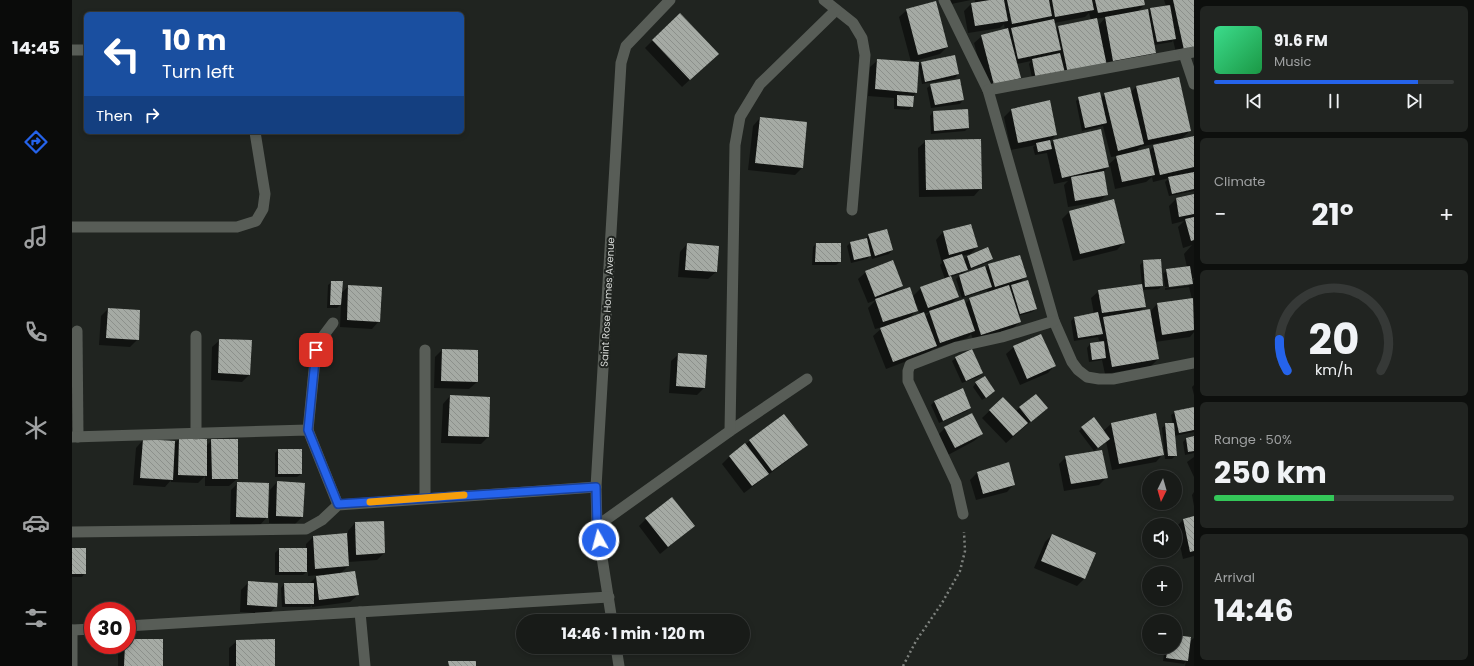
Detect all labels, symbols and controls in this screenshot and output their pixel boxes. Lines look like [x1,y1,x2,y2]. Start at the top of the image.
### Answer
text: 10 m [162,21,226,60]
icon: left [96,28,148,80]
text: 91.6 FM [1274,30,1328,51]
text: 14:45 [12,35,60,60]
text: Music [1274,52,1311,71]
text: Turn left [162,59,234,84]
icon: previous [1243,90,1265,112]
icon: pause [1323,90,1345,112]
icon: next [1403,90,1425,112]
icon: right [141,104,163,126]
text: Then [96,105,133,126]
icon: directions [22,128,50,156]
text: Climate [1214,172,1265,191]
text: 21° [1311,193,1354,236]
text: − [1214,199,1226,230]
text: + [1439,199,1454,230]
icon: music [22,223,50,251]
street label: Saint Rose Homes Avenue [597,237,618,367]
text: 20 [1309,310,1359,369]
icon: phone [22,318,50,346]
pin [299,333,333,367]
icon: arrive [305,339,327,361]
text: km/h [1315,360,1353,380]
icon: climate [22,414,50,442]
text: Range · 50% [1214,430,1292,449]
text: 250 km [1214,451,1327,494]
north arrow [1142,470,1182,510]
map controls [1142,470,1182,654]
icon: car [22,509,50,537]
button: sound [1142,518,1182,558]
position arrow [578,519,620,561]
button: + [1142,566,1182,606]
text: Arrival [1214,568,1255,587]
text: 14:46 [1214,589,1294,632]
speed limit sign: 30 [84,602,136,654]
icon: filters [22,604,50,632]
button: − [1142,614,1182,654]
text: 14:46 · 1 min · 120 m [561,623,705,644]

